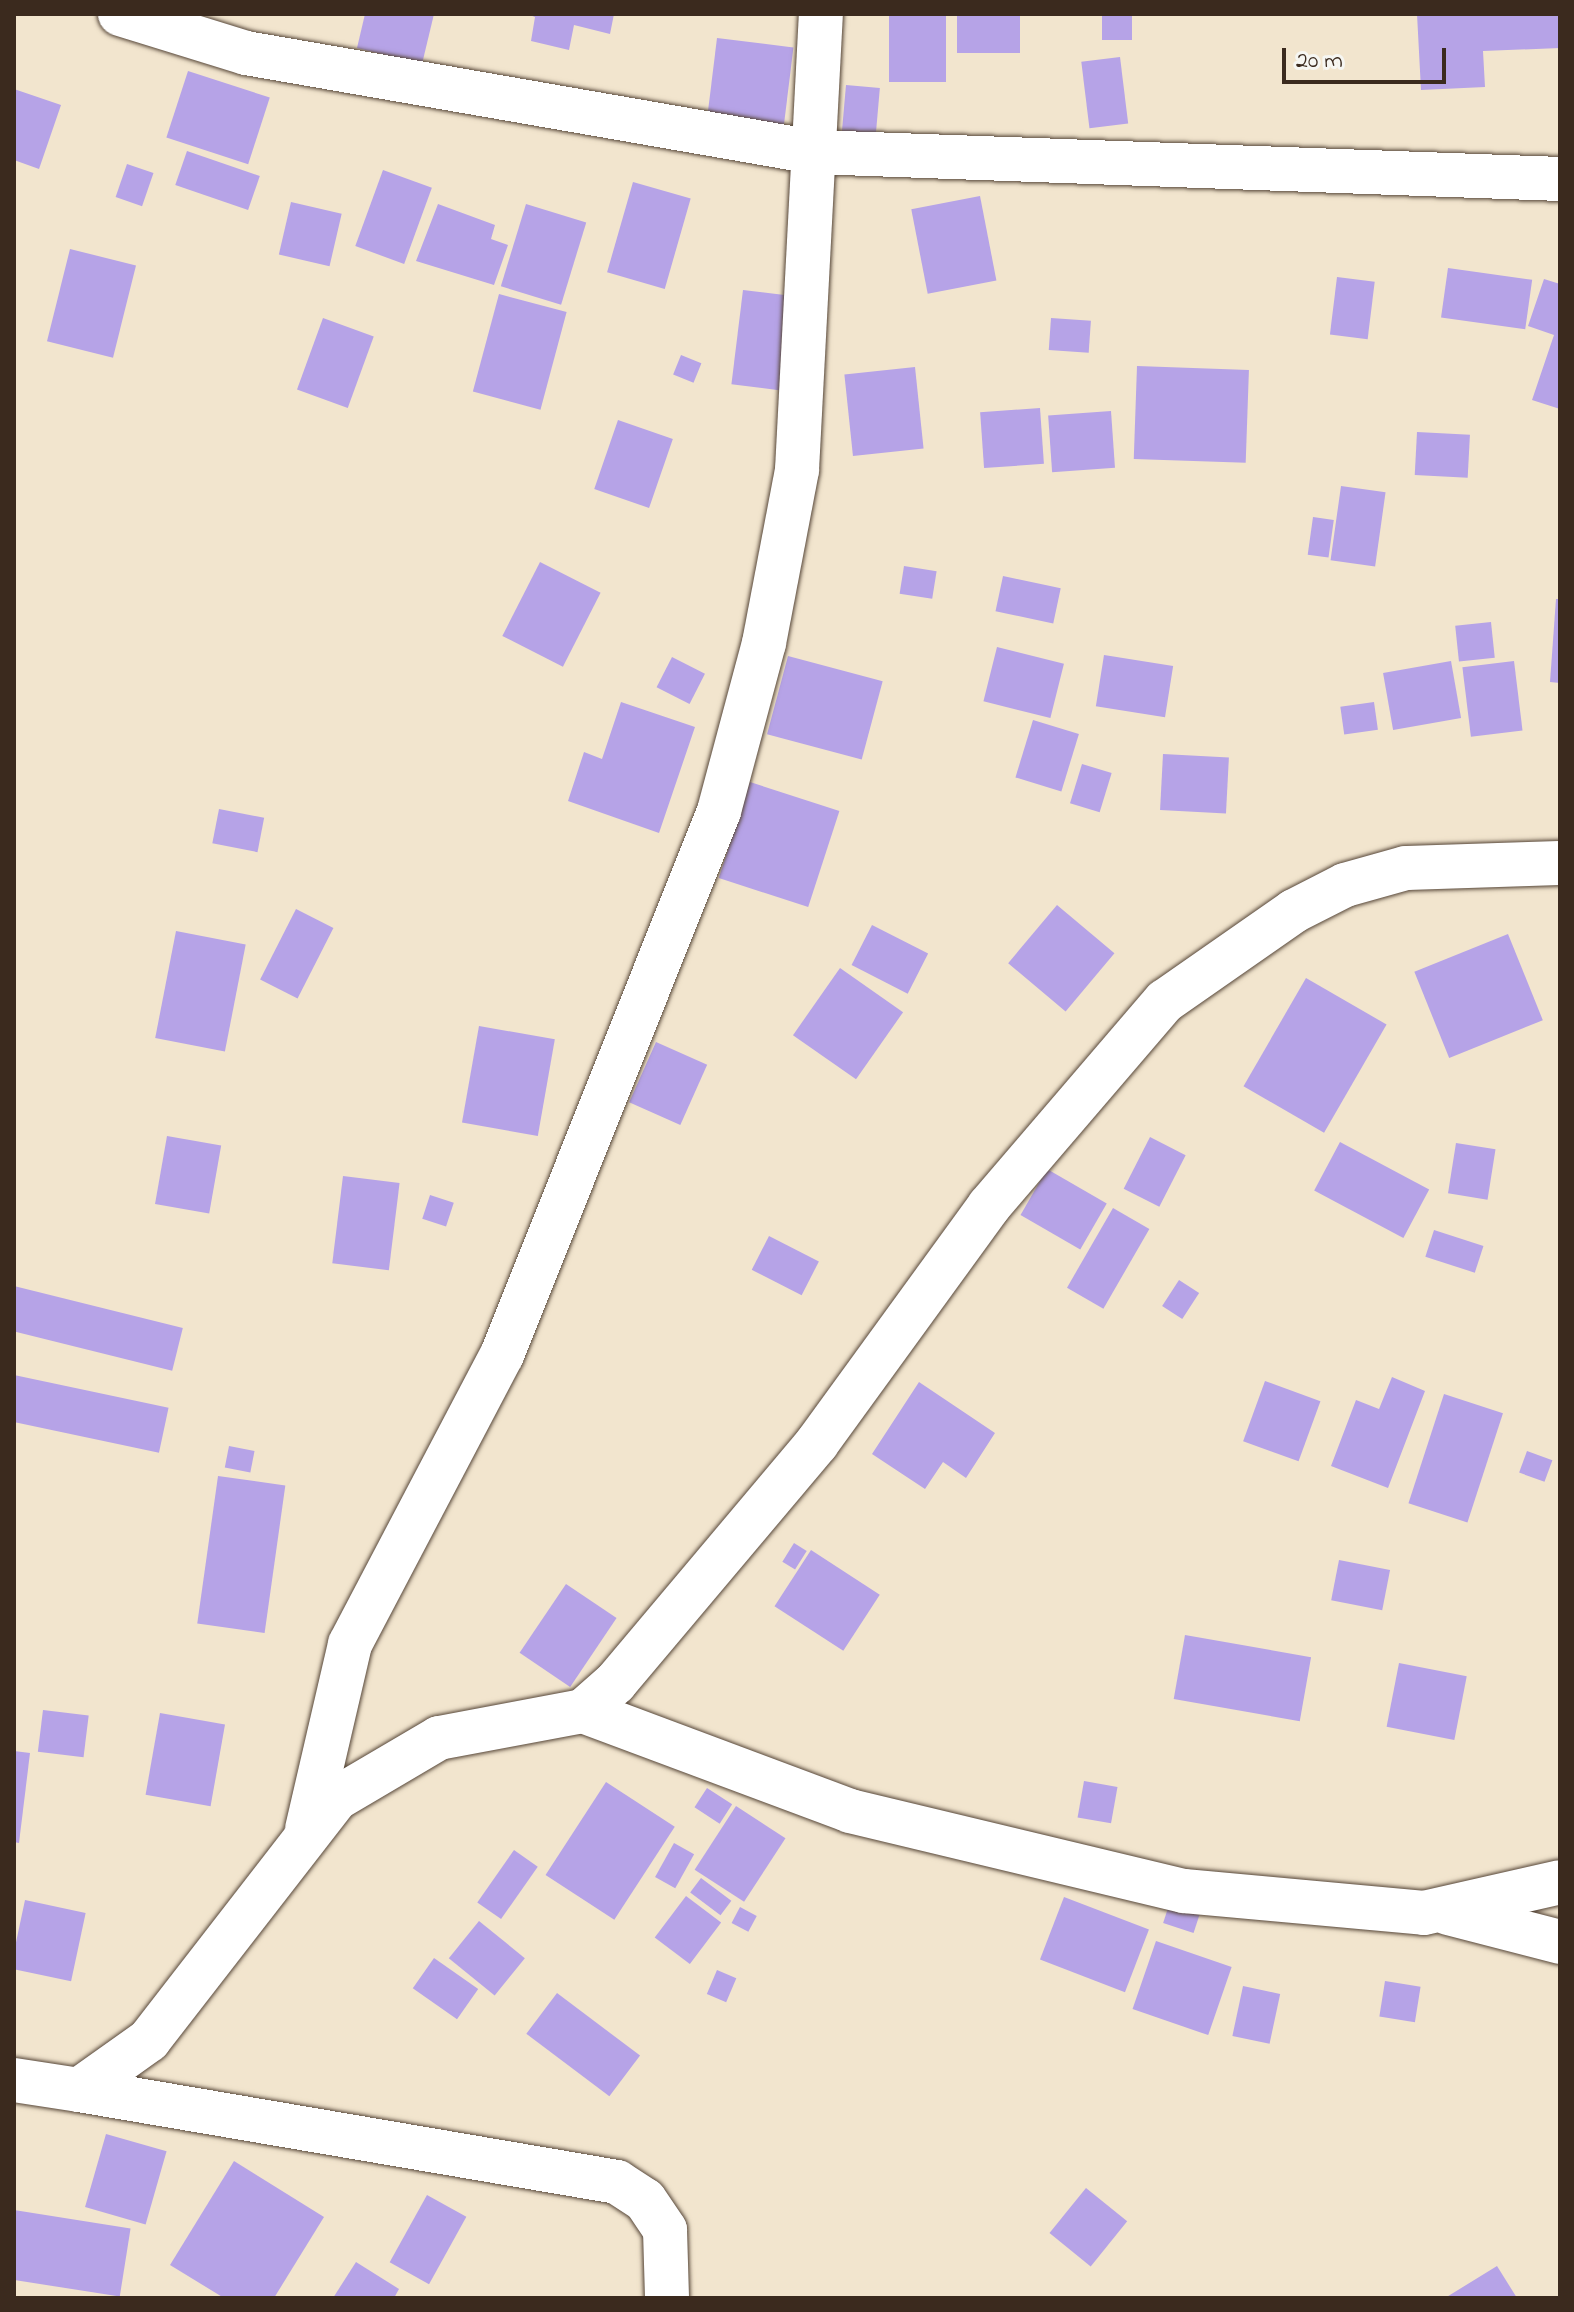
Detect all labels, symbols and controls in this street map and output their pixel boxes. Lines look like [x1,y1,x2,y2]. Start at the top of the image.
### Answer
scale bar [1286,32,1450,82]
text: 20 m [1296,44,1343,79]

